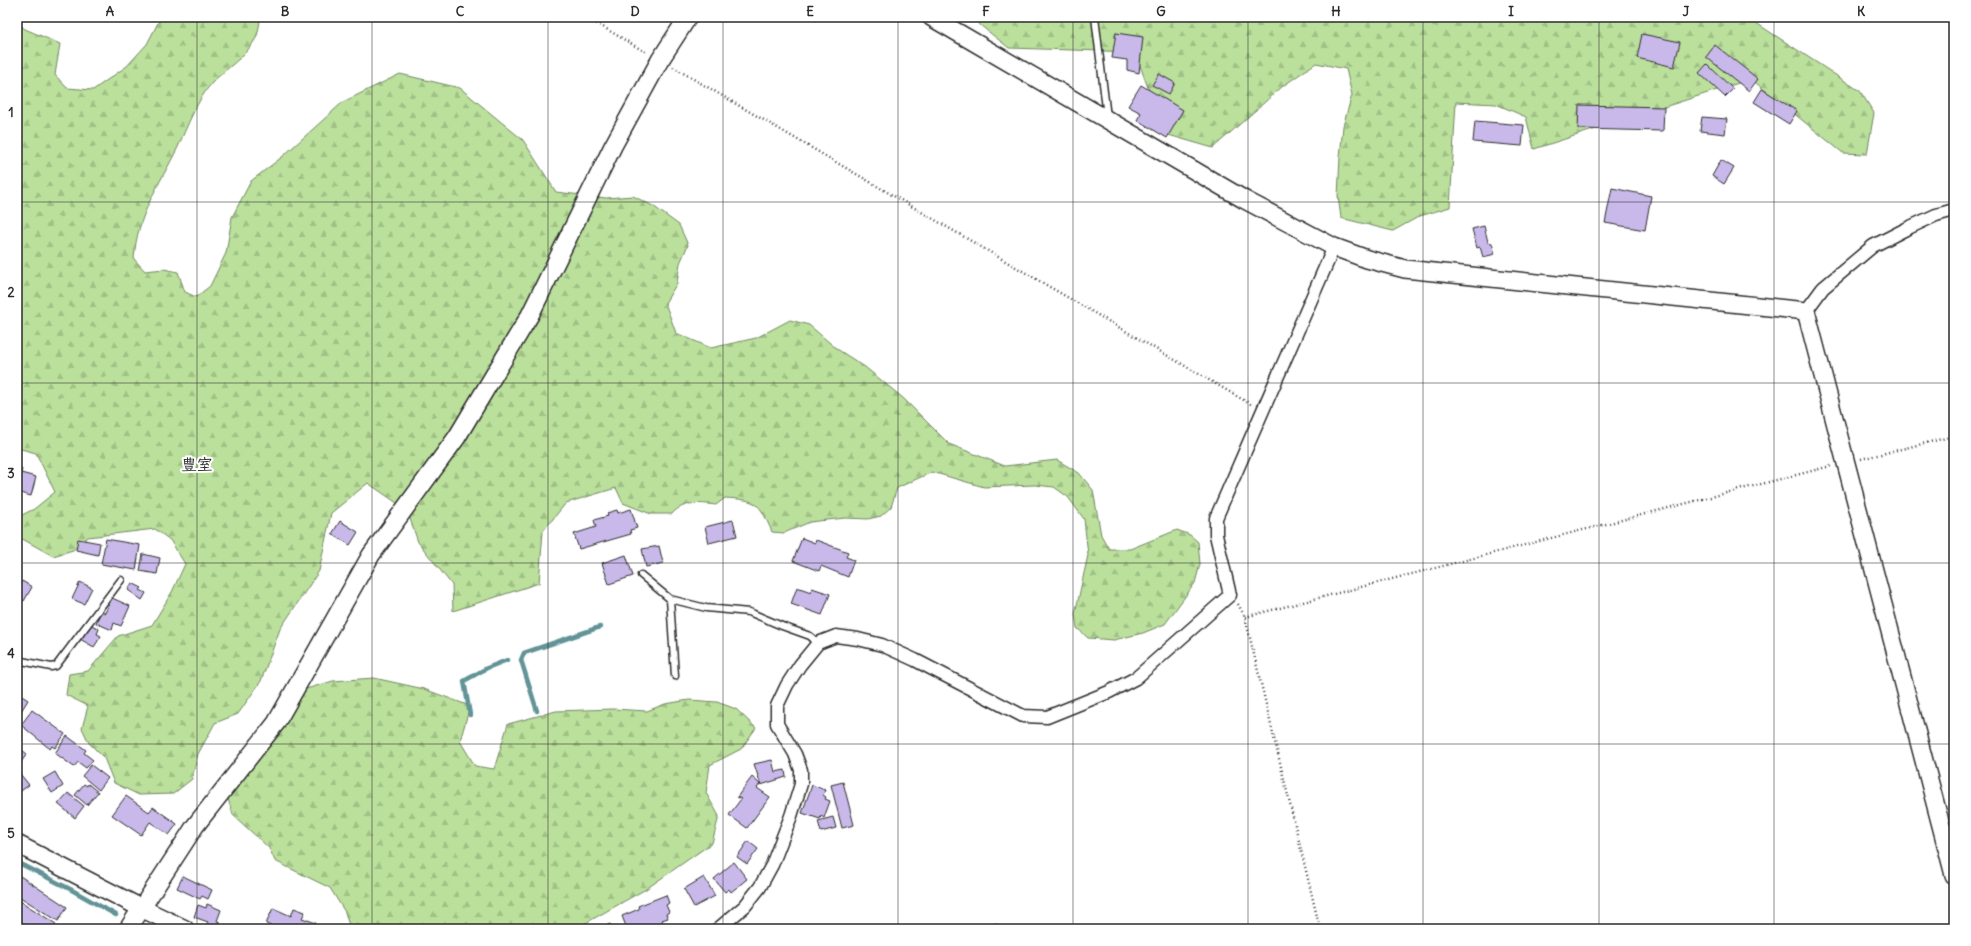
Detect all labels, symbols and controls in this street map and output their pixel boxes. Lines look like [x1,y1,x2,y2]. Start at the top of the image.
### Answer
text: A [106,3,115,20]
text: B [281,3,290,20]
text: C [456,3,465,20]
text: D [630,3,640,20]
text: E [806,3,814,20]
text: F [982,3,990,20]
text: G [1156,3,1166,20]
text: H [1331,3,1341,20]
text: I [1508,3,1514,20]
text: J [1683,3,1690,20]
text: K [1857,3,1866,20]
text: 1 [8,104,14,121]
text: 2 [7,284,15,301]
district label: 豊室 [181,454,213,474]
text: 3 [7,465,15,482]
text: 4 [7,645,15,662]
text: 5 [7,825,15,842]

